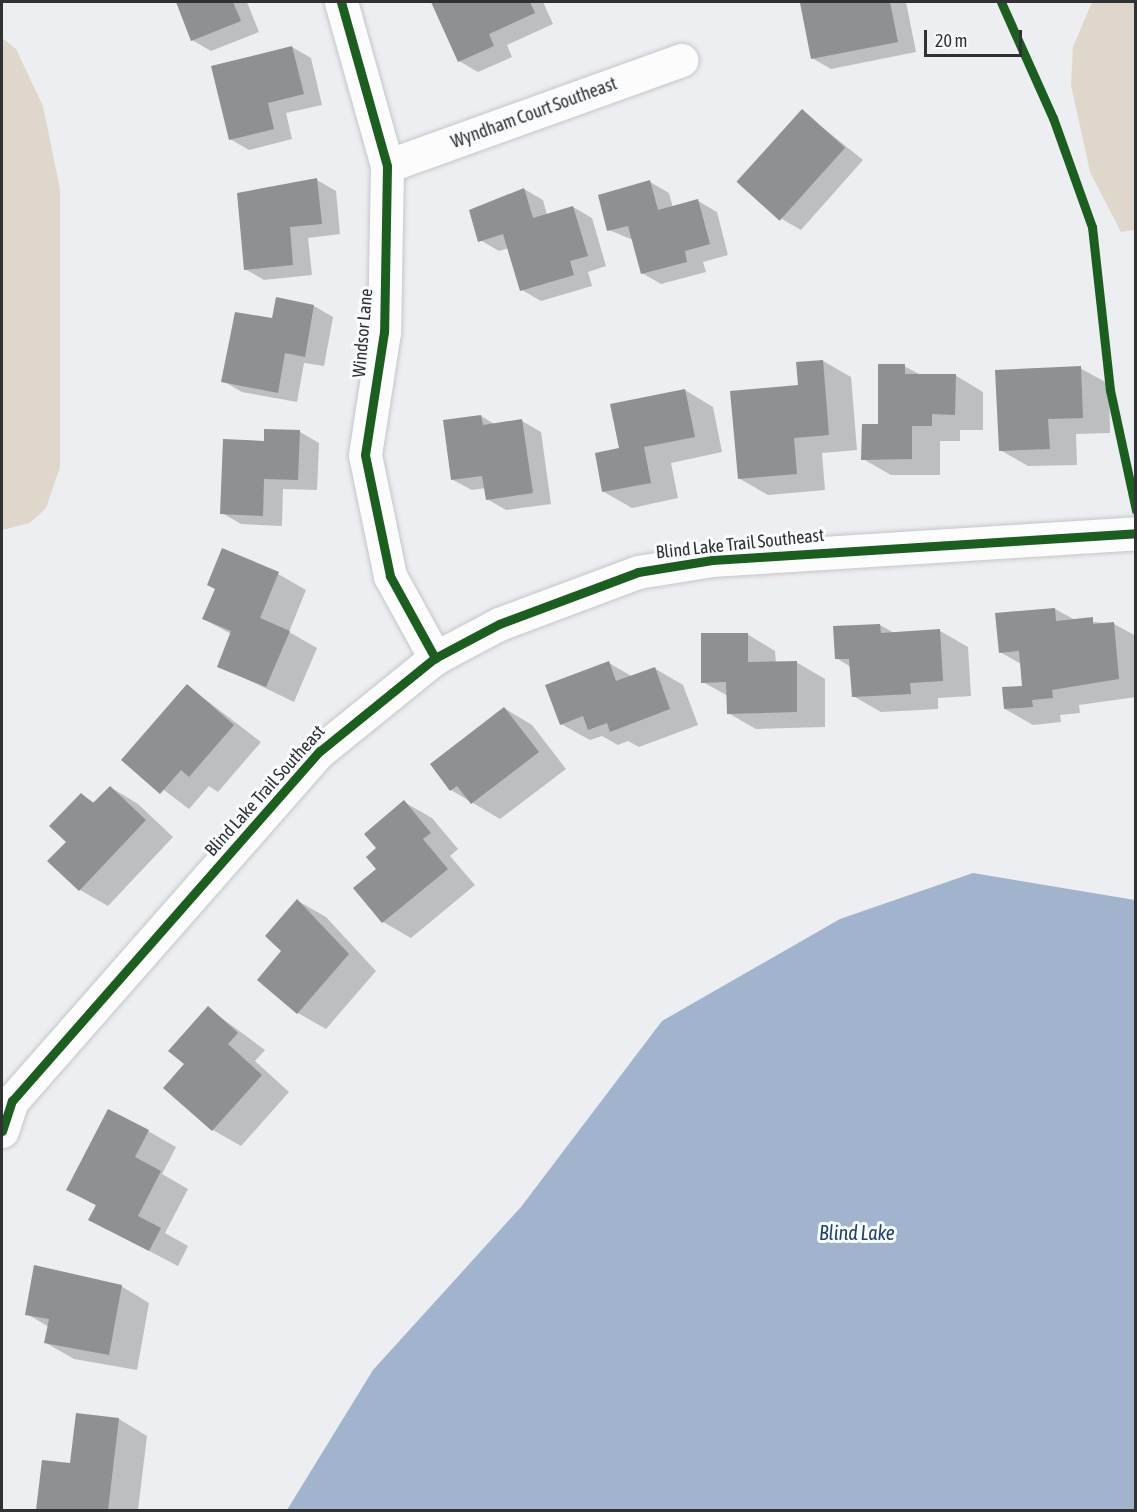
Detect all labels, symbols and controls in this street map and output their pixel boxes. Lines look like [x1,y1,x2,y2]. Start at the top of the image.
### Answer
scale bar [927,18,1024,56]
text: 20 m [935,30,967,51]
street label: Wyndham Court Southeast [448,73,620,153]
street label: Windsor Lane [348,288,378,378]
street label: Blind Lake Trail Southeast [655,524,825,564]
street label: Blind Lake Trail Southeast [200,721,330,861]
water label: Blind Lake [819,1220,895,1244]

